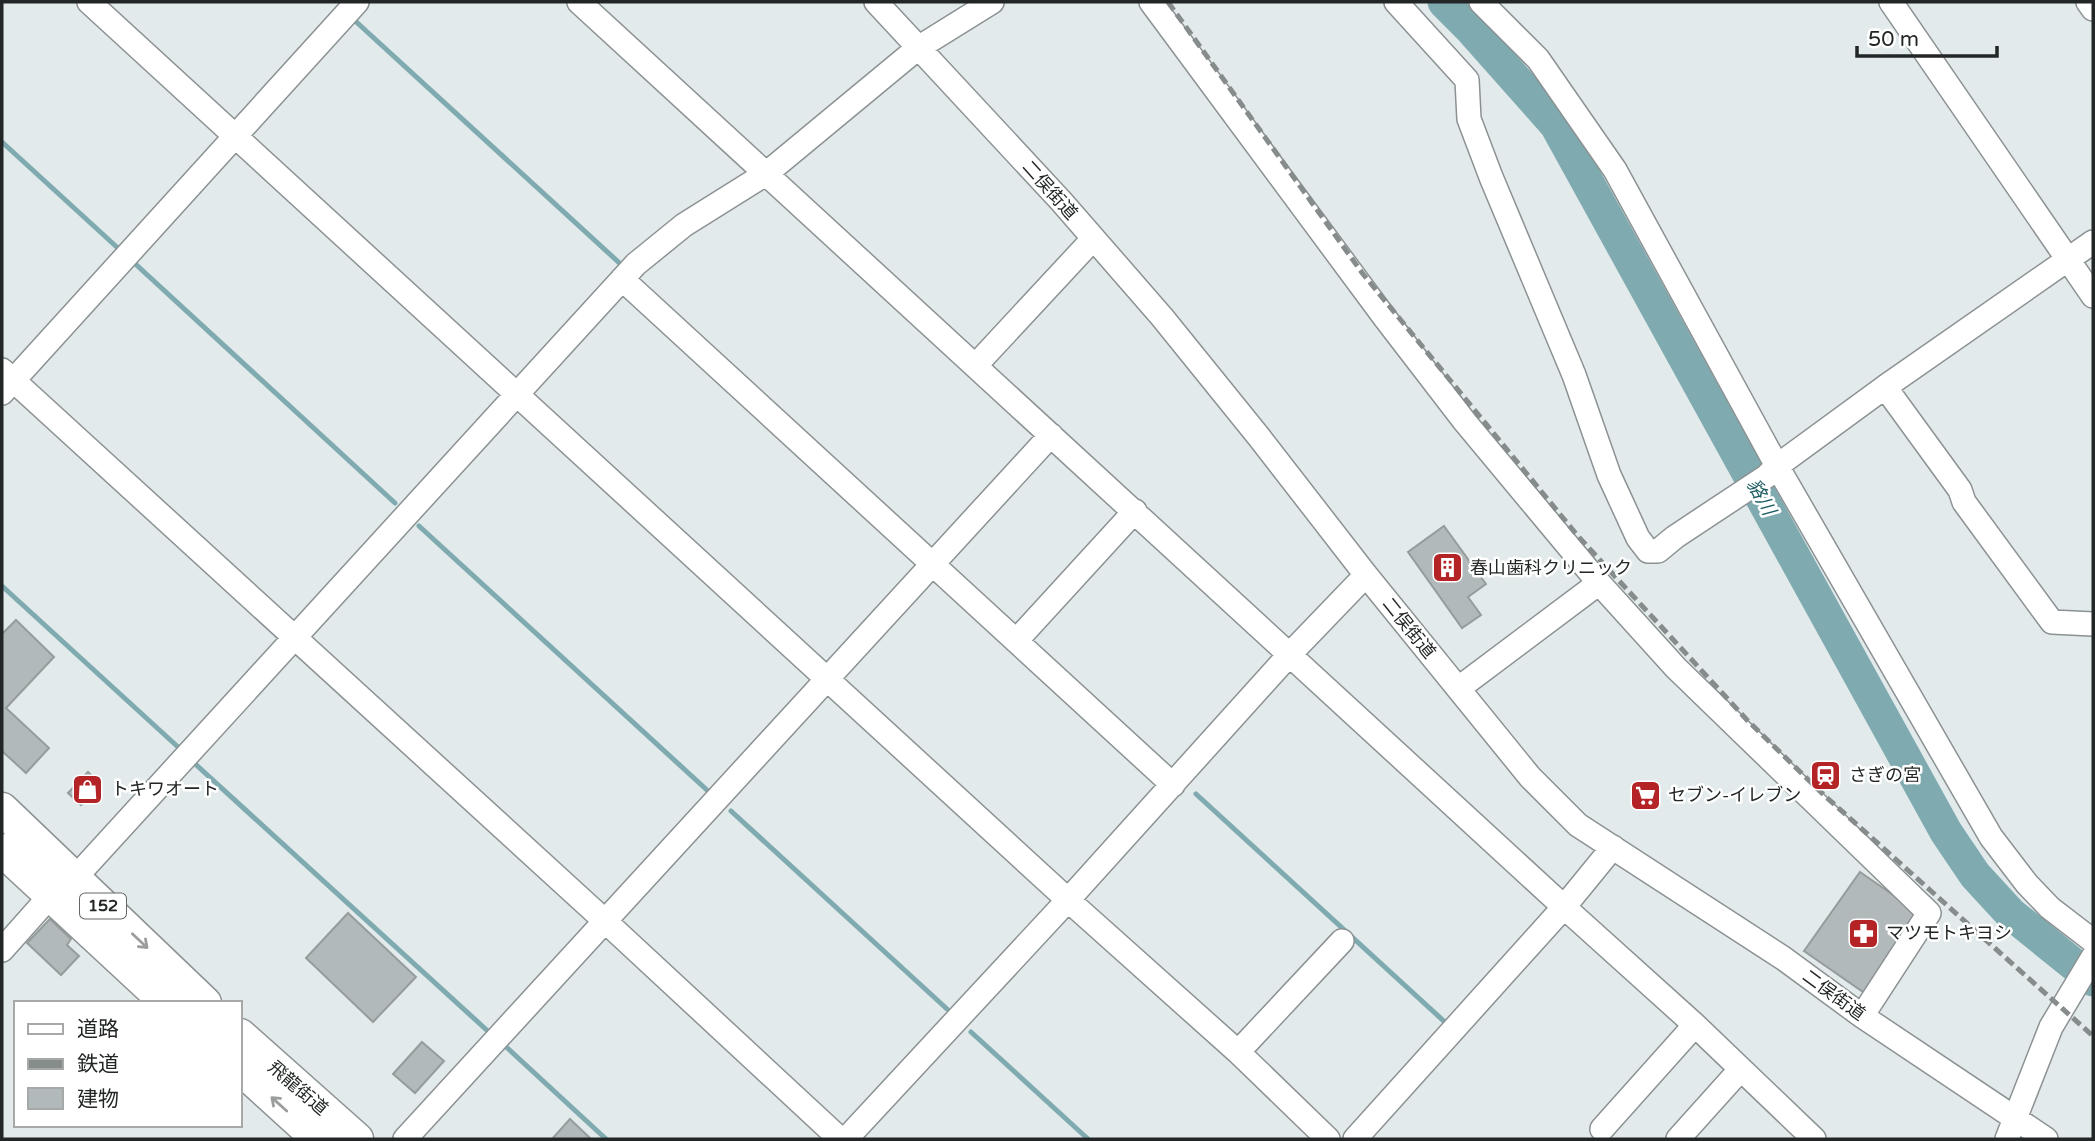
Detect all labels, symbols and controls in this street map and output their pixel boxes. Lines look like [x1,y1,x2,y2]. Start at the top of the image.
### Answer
scale bar [1857,14,1997,58]
text: 50 m [1868,27,1919,52]
street label: 二俣街道 [1018,156,1082,224]
water label: 貉川 [1742,475,1781,521]
building icon: 春山歯科クリニック [1430,551,1464,585]
place label: 春山歯科クリニック [1470,557,1632,579]
street label: 二俣街道 [1378,593,1440,663]
station icon: さぎの宮 [1809,758,1843,792]
place label: さぎの宮 [1849,764,1921,786]
shop icon: トキワオート [71,772,105,806]
place label: トキワオート [111,778,219,800]
supermarket icon: セブン-イレブン [1628,778,1662,812]
place label: セブン-イレブン [1668,784,1801,806]
road number: 152 [80,893,126,918]
pharmacy icon: マツモトキヨシ [1846,916,1880,950]
place label: マツモトキヨシ [1886,922,2012,944]
one-way arrow [131,932,148,949]
street label: 二俣街道 [1798,965,1870,1025]
legend [14,1001,242,1127]
text: 道路 [77,1017,119,1042]
text: 鉄道 [77,1052,119,1077]
street label: 飛龍街道 [264,1056,332,1120]
text: 建物 [77,1087,119,1112]
one-way arrow [270,1096,288,1112]

